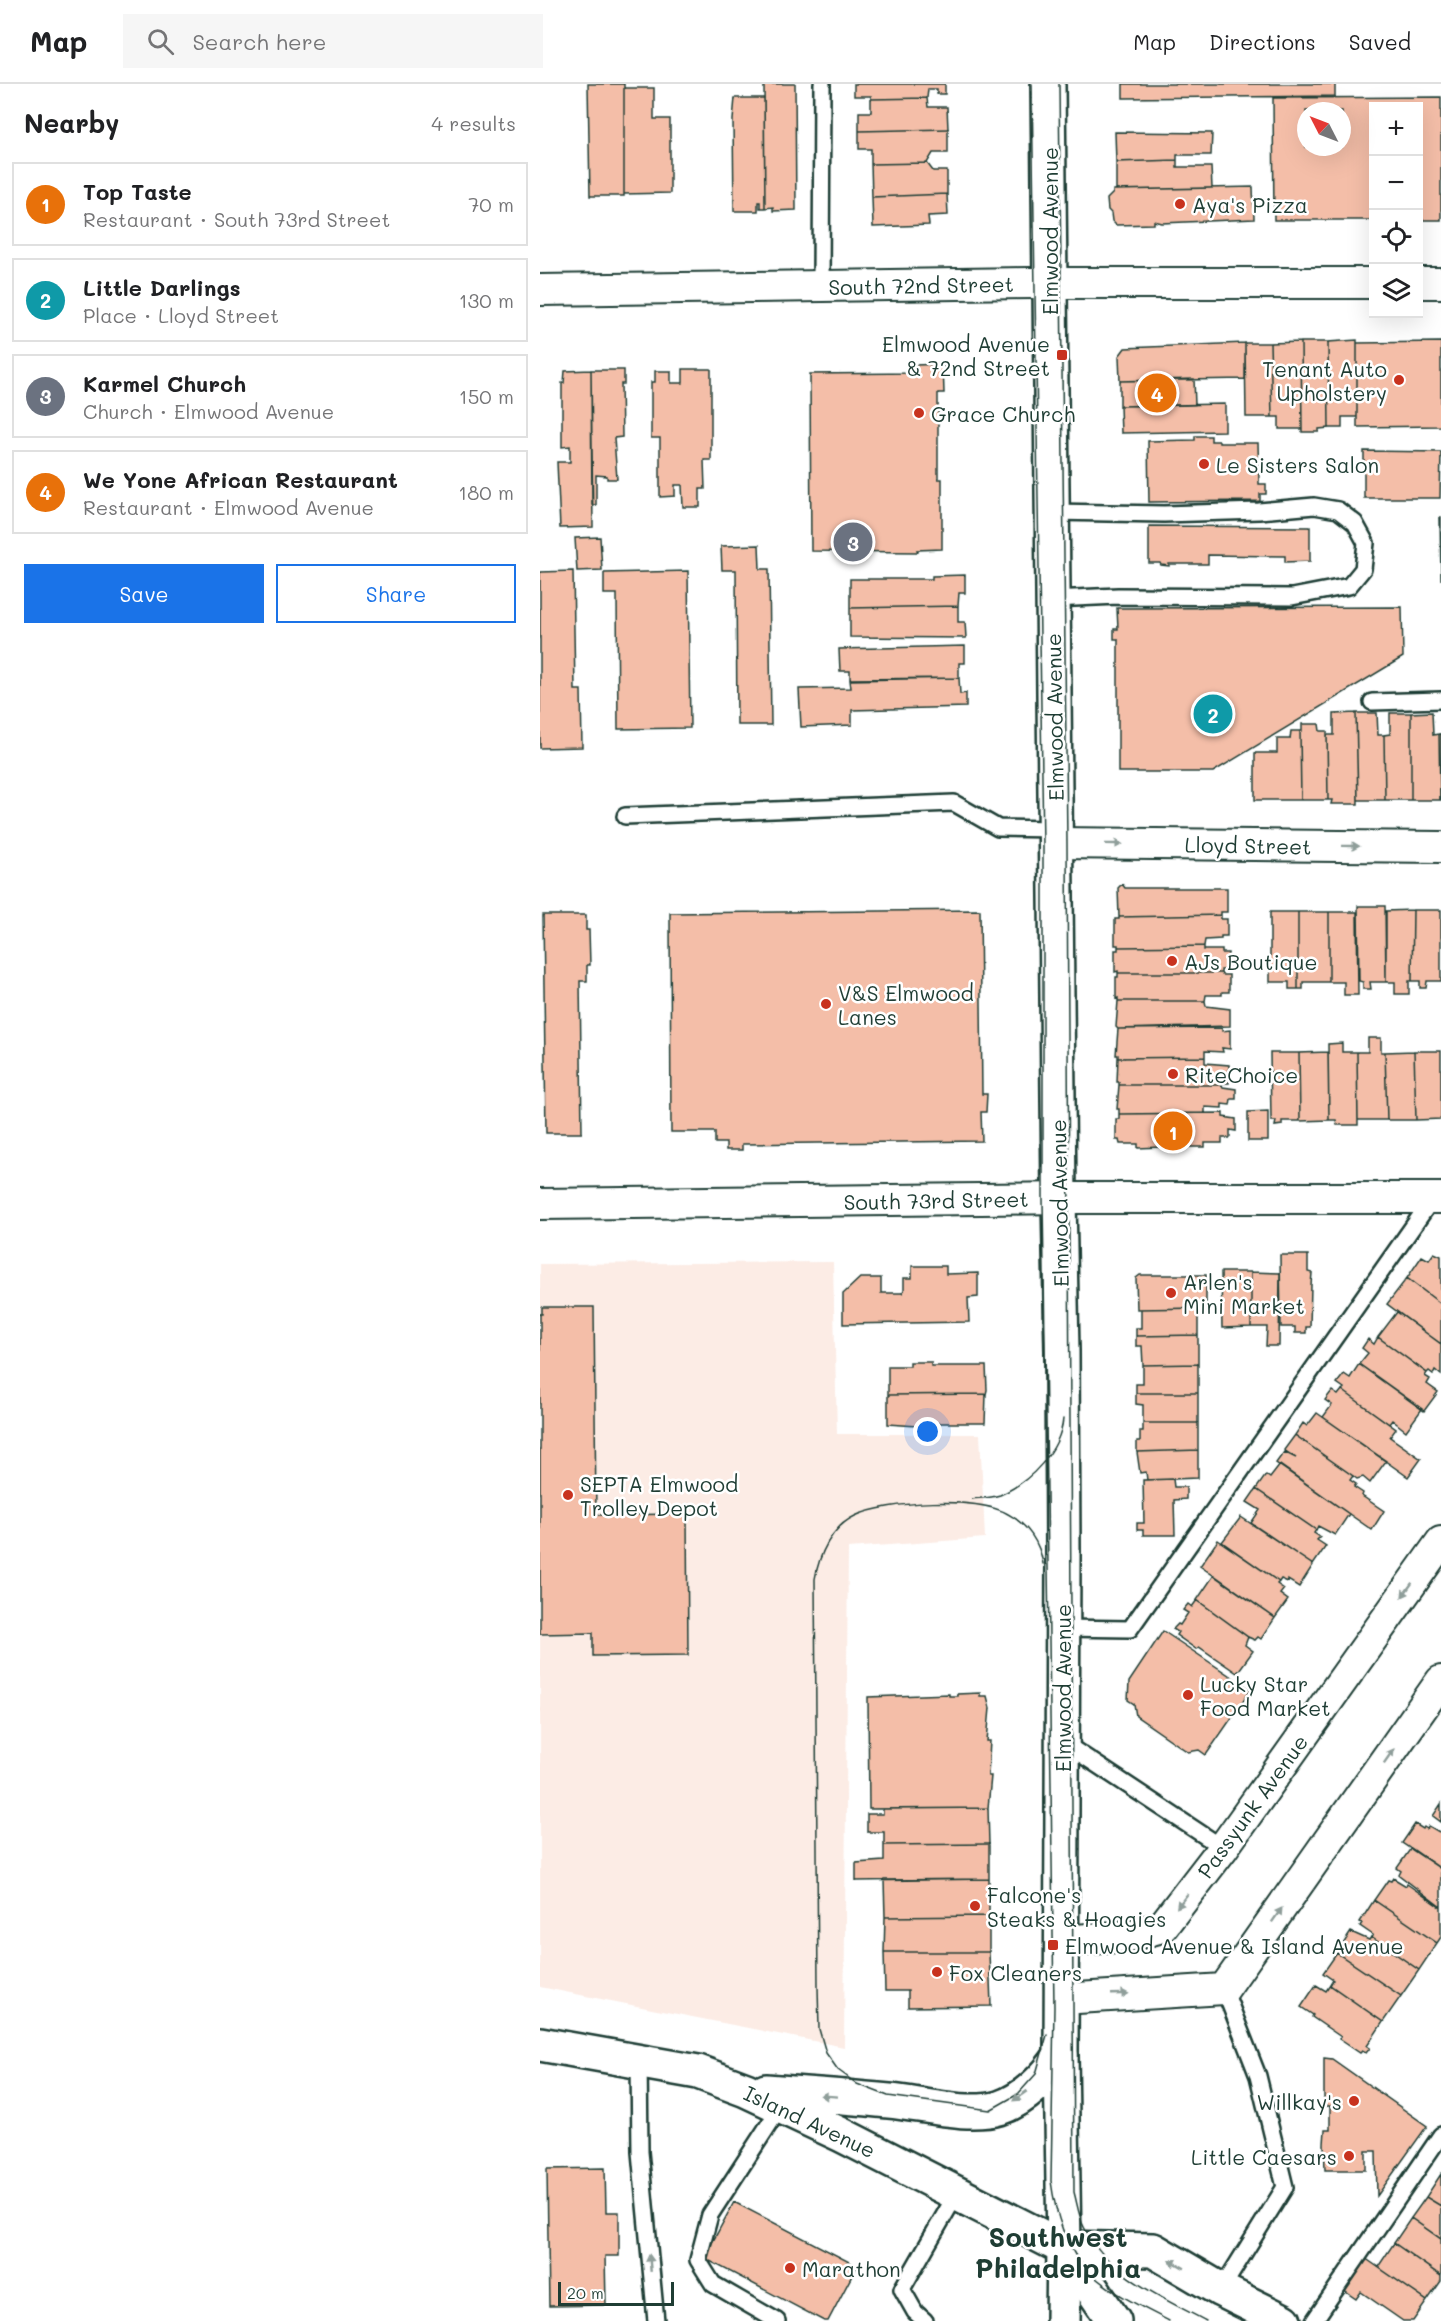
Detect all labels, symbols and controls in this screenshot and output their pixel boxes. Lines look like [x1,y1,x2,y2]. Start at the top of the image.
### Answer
search box [123,14,543,68]
text: Map [30,23,87,59]
icon: search [144,25,177,58]
text: Search here [192,27,326,56]
text: Map [1133,28,1176,55]
text: Directions [1209,28,1316,55]
text: Saved [1349,28,1411,55]
north arrow [1297,102,1351,156]
map controls [1369,102,1423,318]
button: + [1369,102,1423,156]
text: Nearby [24,106,119,140]
text: 4 results [431,110,516,136]
street label: Elmwood Avenue [1036,147,1063,315]
button: − [1369,156,1423,210]
text: Top Taste [83,177,192,206]
text: 1 [41,191,50,217]
text: 70 m [468,191,514,217]
place label: Aya's Pizza [1192,191,1308,218]
marker: Aya's Pizza [1173,197,1187,211]
text: Restaurant · South 73rd Street [83,206,390,232]
button: locate [1369,210,1423,264]
button: layers [1369,264,1423,318]
street label: South 72nd Street [828,270,1014,300]
text: Little Darlings [83,273,241,302]
text: 2 [40,287,51,313]
text: 130 m [459,287,514,313]
text: Place · Lloyd Street [83,302,279,328]
place label: Elmwood Avenue & 72nd Street [882,330,1050,381]
marker: Elmwood Avenue & 72nd Street [1055,348,1069,362]
place label: Tenant Auto Upholstery [1262,355,1387,406]
text: Karmel Church [83,369,246,398]
pin: 4 [1138,370,1176,416]
marker: Tenant Auto Upholstery [1392,373,1406,387]
text: 3 [40,383,52,409]
text: 150 m [459,383,514,409]
text: Church · Elmwood Avenue [83,398,334,424]
place label: Grace Church [931,400,1075,427]
marker: Grace Church [912,406,926,420]
place label: Le Sisters Salon [1216,451,1379,478]
marker: Le Sisters Salon [1197,457,1211,471]
text: We Yone African Restaurant [83,465,398,494]
text: 4 [39,479,52,505]
text: 180 m [458,479,514,505]
text: Restaurant · Elmwood Avenue [83,494,374,520]
pin: 3 [834,520,872,564]
button: Save [24,564,264,623]
button: Share [276,564,516,623]
street label: Elmwood Avenue [1039,633,1069,801]
pin: 2 [1194,692,1232,736]
street label: Lloyd Street [1184,830,1312,860]
one-way arrow [1104,839,1123,849]
one-way arrow [1341,841,1360,851]
place label: AJs Boutique [1184,948,1318,975]
marker: AJs Boutique [1165,954,1179,968]
place label: V&S Elmwood Lanes [838,979,974,1030]
marker: V&S Elmwood Lanes [819,997,833,1011]
place label: RiteChoice [1185,1061,1298,1088]
marker: RiteChoice [1166,1067,1180,1081]
pin: 1 [1154,1108,1192,1154]
street label: Elmwood Avenue [1044,1119,1074,1287]
street label: South 73rd Street [843,1185,1029,1215]
place label: Arlen's Mini Market [1183,1268,1305,1319]
marker: Arlen's Mini Market [1164,1286,1178,1300]
your location [913,1417,942,1446]
place label: SEPTA Elmwood Trolley Depot [580,1470,738,1521]
marker: SEPTA Elmwood Trolley Depot [561,1488,575,1502]
one-way arrow [1401,1581,1413,1597]
street label: Elmwood Avenue [1049,1604,1076,1772]
place label: Lucky Star Food Market [1200,1670,1330,1721]
marker: Lucky Star Food Market [1181,1688,1195,1702]
street label: Passyunk Avenue [1191,1729,1313,1883]
one-way arrow [1383,1748,1395,1764]
place label: Falcone's Steaks & Hoagies [987,1881,1166,1932]
one-way arrow [1176,1893,1188,1909]
marker: Falcone's Steaks & Hoagies [968,1899,982,1913]
one-way arrow [1271,1908,1283,1924]
place label: Elmwood Avenue & Island Avenue [1065,1932,1404,1959]
marker: Elmwood Avenue & Island Avenue [1046,1938,1060,1952]
place label: Fox Cleaners [949,1959,1082,1986]
marker: Fox Cleaners [930,1965,944,1979]
one-way arrow [1110,1990,1129,1999]
street label: Island Avenue [740,2079,880,2163]
place label: Willkay's [1257,2088,1342,2115]
one-way arrow [1012,2090,1028,2102]
one-way arrow [820,2091,839,2101]
marker: Willkay's [1347,2094,1361,2108]
place label: Little Caesars [1191,2143,1337,2170]
marker: Little Caesars [1342,2149,1356,2163]
district label: Southwest Philadelphia [975,2219,1141,2285]
one-way arrow [645,2253,655,2272]
place label: Marathon [802,2255,901,2282]
one-way arrow [1168,2259,1185,2269]
marker: Marathon [783,2261,797,2275]
scale bar [558,2279,674,2306]
text: 20 m [567,2282,604,2303]

